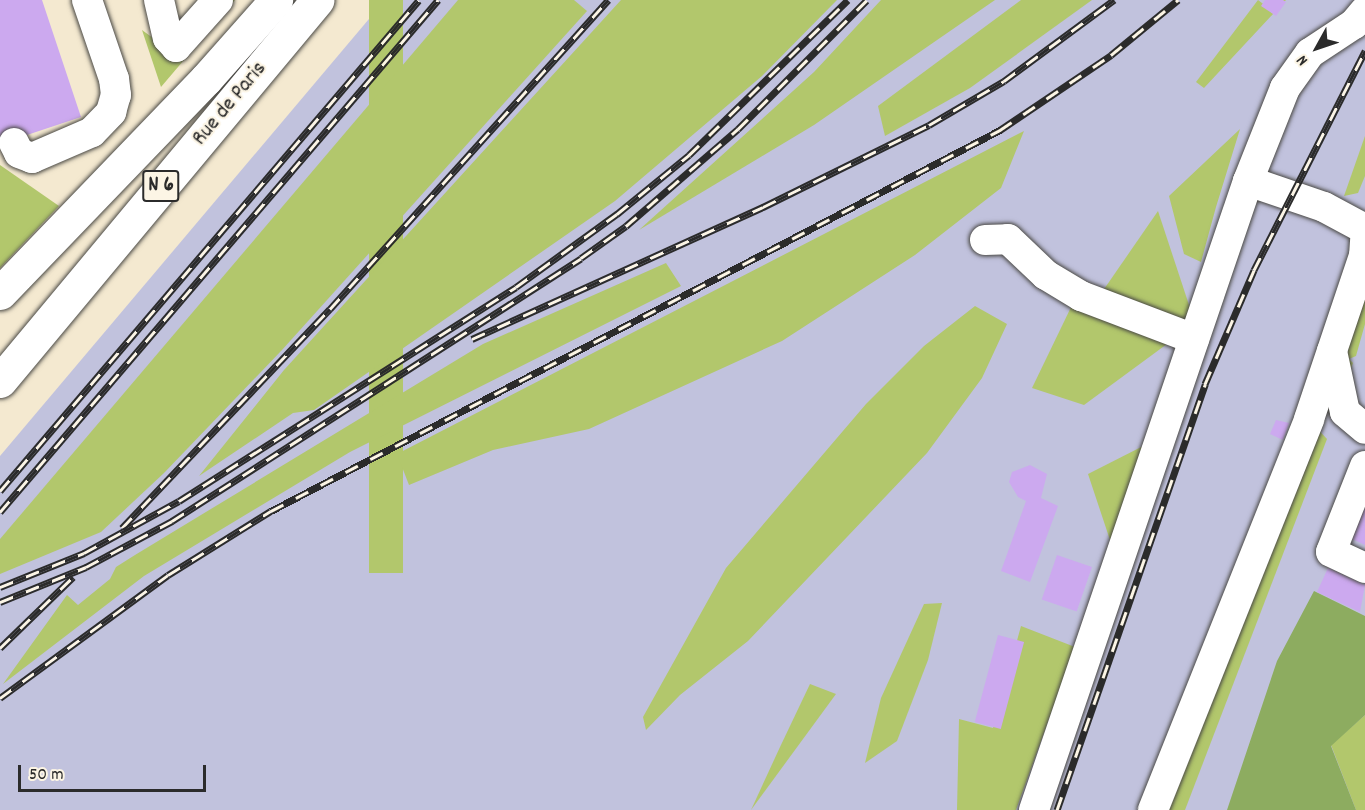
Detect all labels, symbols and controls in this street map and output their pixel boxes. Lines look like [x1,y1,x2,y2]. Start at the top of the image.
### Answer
north arrow [1287,18,1347,78]
text: N [1291,49,1314,70]
street label: Rue de Paris [187,57,273,151]
road number: N 6 [142,168,180,204]
scale bar [21,753,208,791]
text: 50 m [29,763,64,788]

